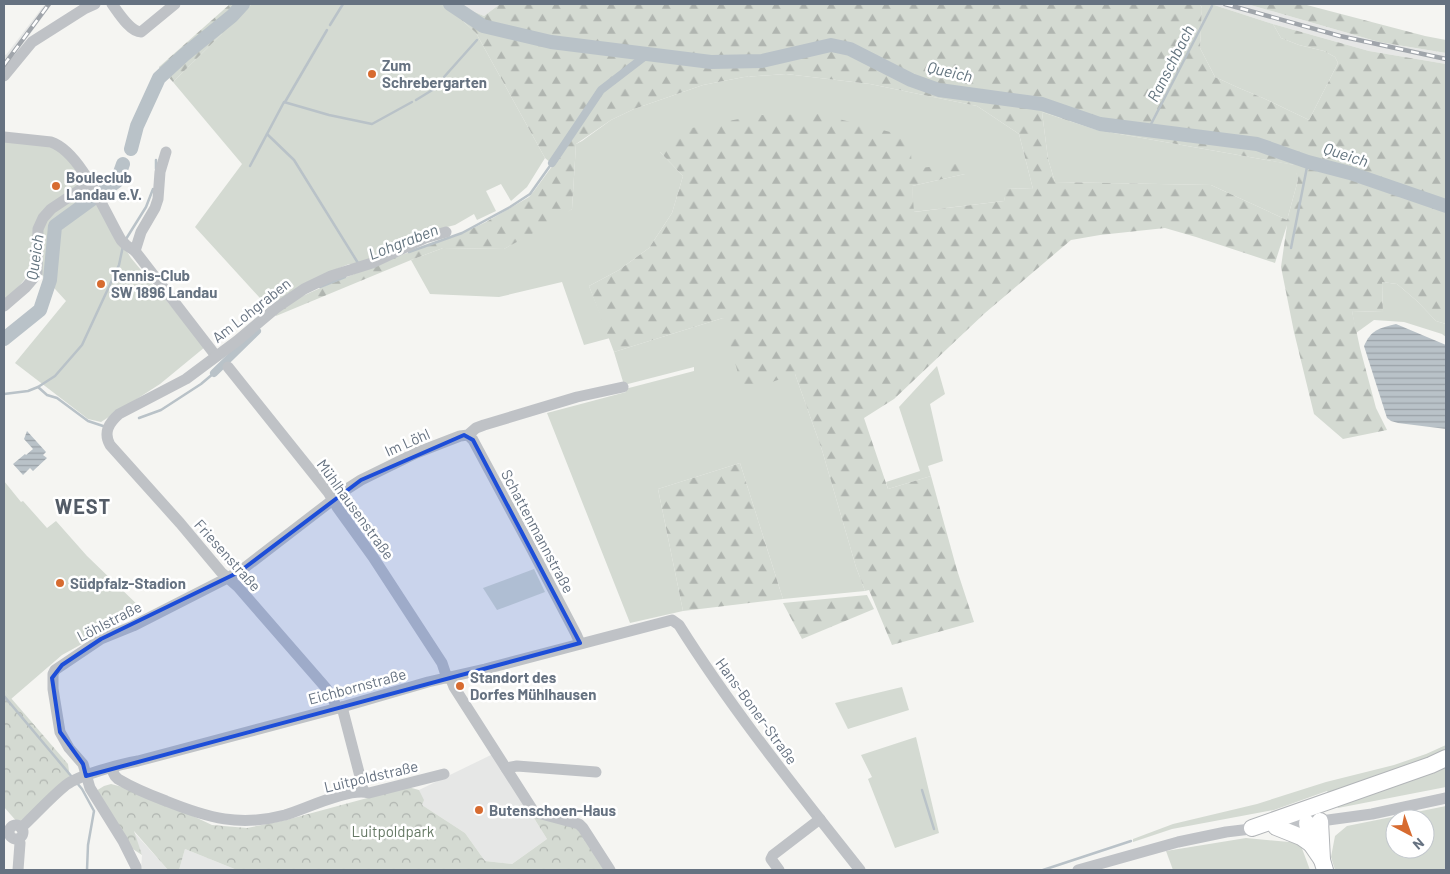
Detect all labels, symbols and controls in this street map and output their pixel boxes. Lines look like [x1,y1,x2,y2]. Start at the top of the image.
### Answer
water label: Ranschbach [1143,21,1197,105]
place label: Zum Schrebergarten [382,56,487,91]
water label: Queich [925,57,975,85]
marker: Zum Schrebergarten [366,68,378,80]
water label: Queich [1321,138,1371,170]
place label: Bouleclub Landau e.V. [66,168,142,203]
marker: Bouleclub Landau e.V. [50,180,62,192]
water label: Lohgraben [366,219,440,263]
water label: Queich [21,233,47,281]
place label: Tennis-Club SW 1896 Landau [111,266,217,301]
street label: Am Lohgraben [208,274,294,346]
marker: Tennis-Club SW 1896 Landau [95,278,107,290]
street label: Im Löhl [382,424,432,460]
street label: Mühlhausenstraße [314,455,398,563]
street label: Schattenmannstraße [498,466,578,596]
district label: WEST [55,494,111,518]
street label: Friesenstraße [191,515,265,595]
place label: Südpfalz-Stadion [70,574,186,592]
marker: Südpfalz-Stadion [54,577,66,589]
street label: Löhlstraße [74,597,144,645]
street label: Hans-Boner-Straße [712,654,802,768]
street label: Eichbornstraße [306,664,408,708]
place label: Standort des Dorfes Mühlhausen [470,668,596,703]
marker: Standort des Dorfes Mühlhausen [454,680,466,692]
street label: Luitpoldstraße [322,756,420,796]
place label: Butenschoen-Haus [489,801,616,819]
marker: Butenschoen-Haus [473,804,485,816]
north arrow [1385,809,1435,859]
park label: Luitpoldpark [352,822,435,840]
text: N [1410,835,1428,854]

